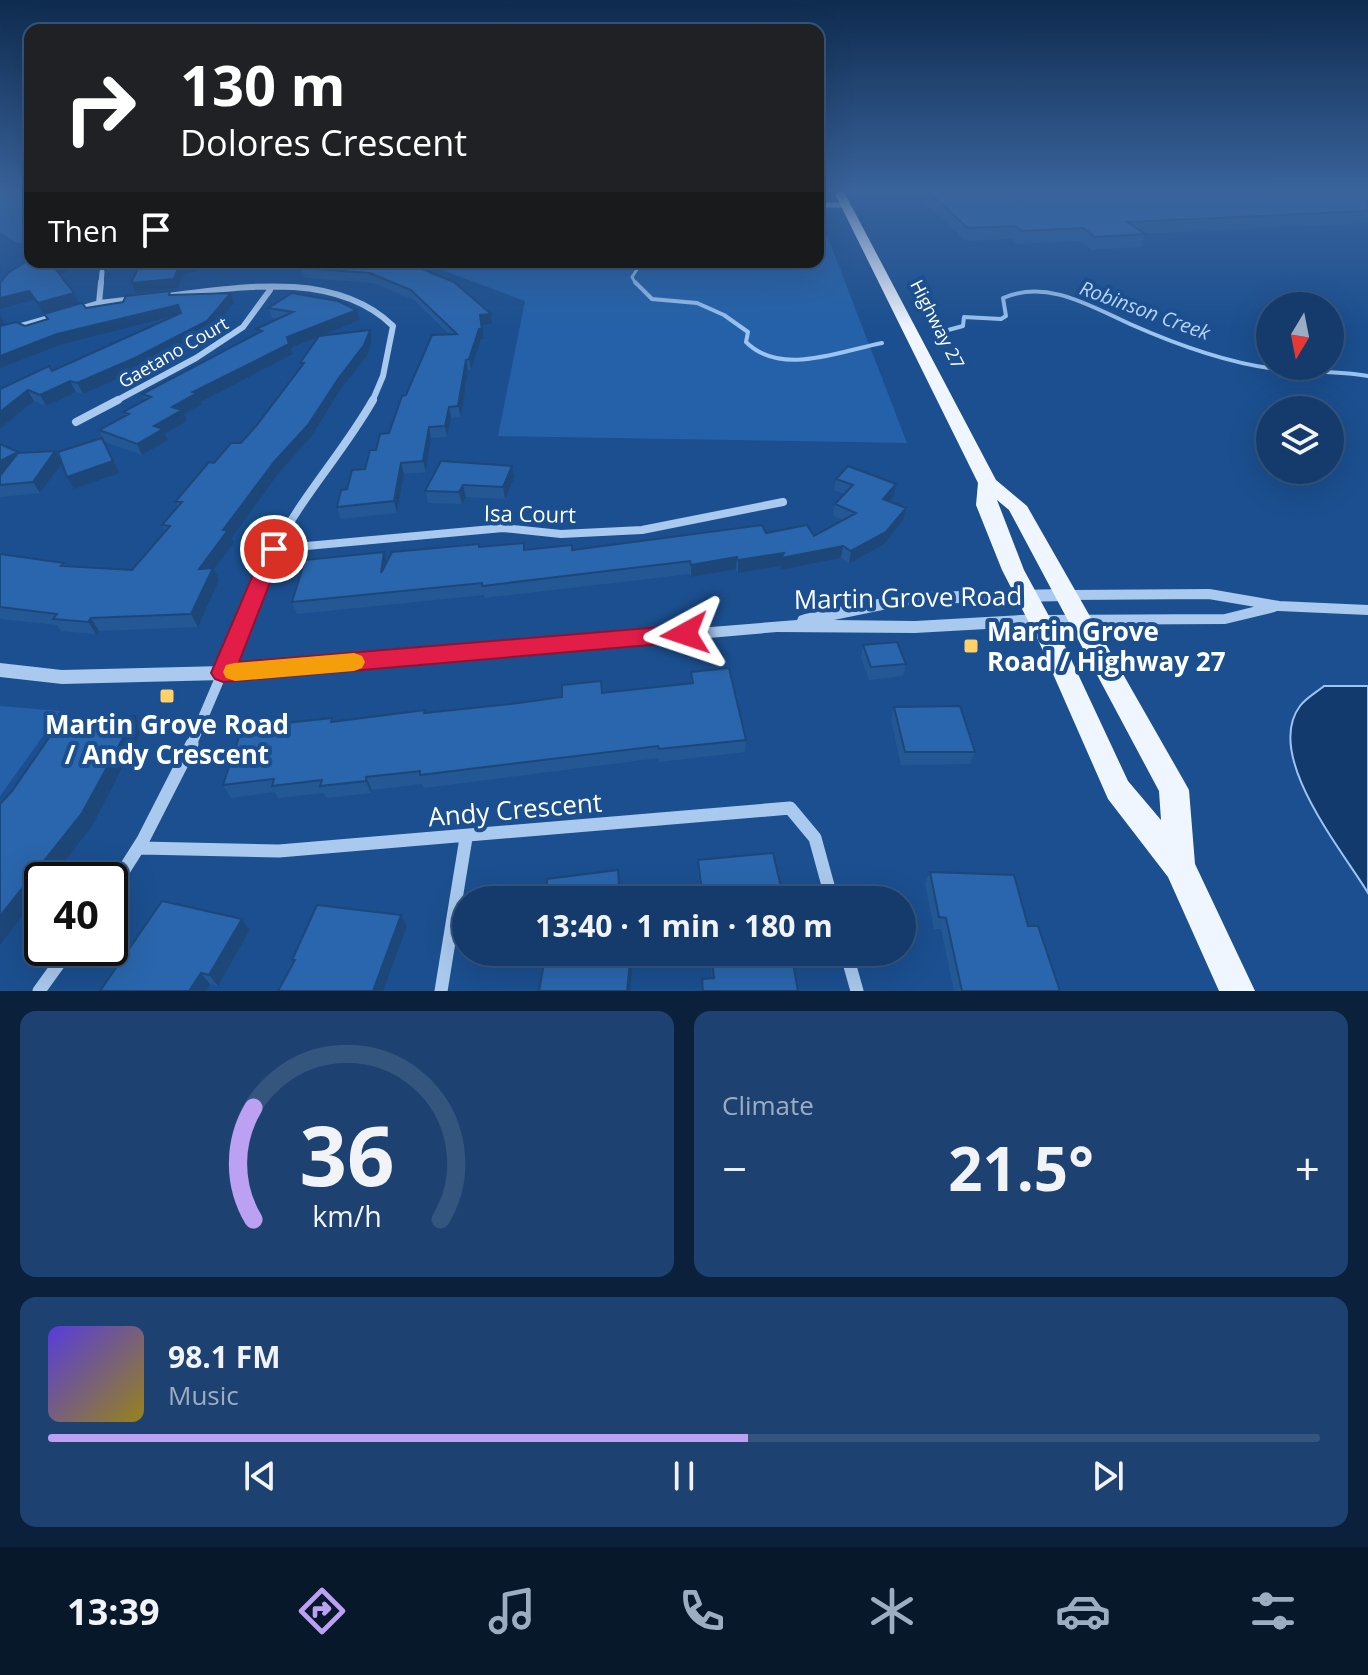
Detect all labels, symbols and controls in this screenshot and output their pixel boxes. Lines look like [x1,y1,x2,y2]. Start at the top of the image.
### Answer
text: 130 m [180,46,346,122]
icon: right [48,56,152,160]
text: Dolores Crescent [180,118,467,167]
icon: arrive [134,208,178,252]
text: Then [48,210,118,251]
water label: Robinson Creek [1076,274,1215,346]
street label: Highway 27 [905,275,971,373]
north arrow [1256,292,1344,380]
map controls [1256,292,1344,484]
street label: Gaetano Court [114,311,232,393]
button: layers [1256,396,1344,484]
street label: Isa Court [484,497,576,529]
pin [240,515,308,583]
icon: arrive [252,527,296,571]
street label: Martin Grove Road [793,577,1023,617]
position arrow [643,592,727,676]
place label: Martin Grove Road / Highway 27 [987,613,1226,679]
marker: Martin Grove Road / Highway 27 [962,637,980,655]
marker: Martin Grove Road / Andy Crescent [158,687,176,705]
place label: Martin Grove Road / Andy Crescent [45,706,289,772]
street label: Andy Crescent [427,783,603,835]
speed limit sign: 40 [24,862,128,966]
text: 13:40 · 1 min · 180 m [535,905,833,946]
text: Climate [722,1087,814,1123]
text: 36 [299,1097,395,1210]
text: 21.5° [948,1127,1094,1209]
text: − [722,1138,747,1198]
text: + [1295,1138,1320,1198]
text: km/h [312,1196,382,1235]
text: 98.1 FM [168,1336,281,1377]
text: Music [168,1377,239,1413]
icon: previous [238,1454,282,1498]
icon: pause [662,1454,706,1498]
icon: next [1086,1454,1130,1498]
icon: directions [294,1583,350,1639]
icon: music [484,1583,540,1639]
icon: phone [674,1583,730,1639]
icon: climate [864,1583,920,1639]
icon: car [1055,1583,1111,1639]
icon: filters [1245,1583,1301,1639]
text: 13:39 [67,1587,160,1636]

